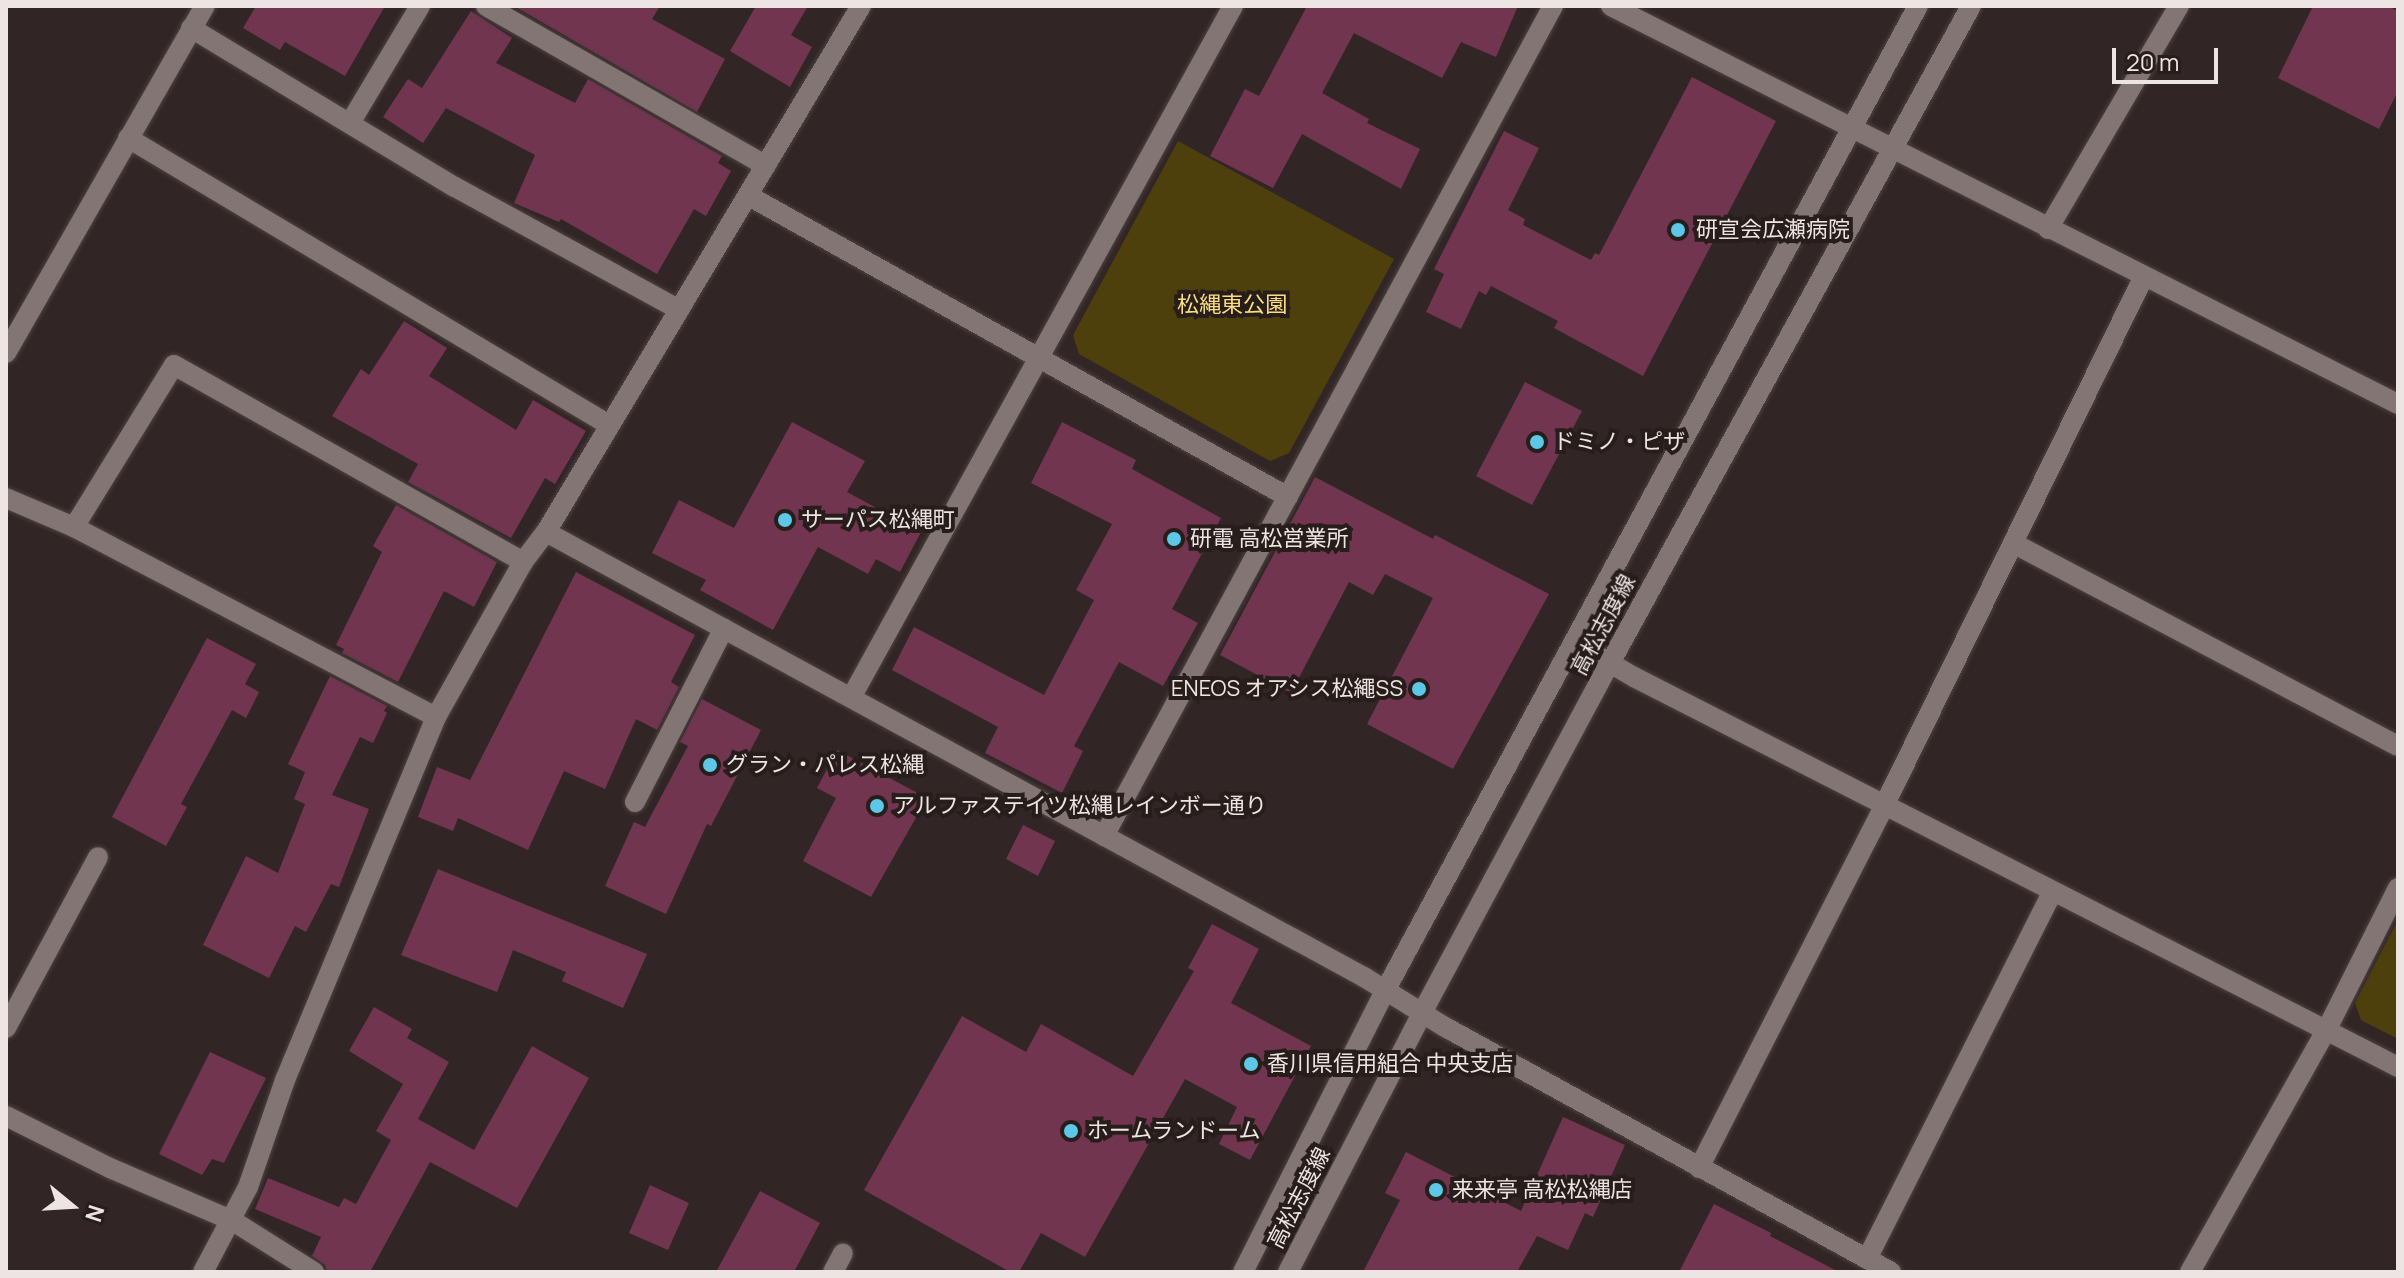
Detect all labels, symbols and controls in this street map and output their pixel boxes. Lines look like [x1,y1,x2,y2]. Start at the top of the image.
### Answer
scale bar [2116,32,2222,82]
text: 20 m [2126,45,2179,78]
place label: 研宣会広瀬病院 [1696,217,1850,243]
marker: 研宣会広瀬病院 [1667,219,1689,241]
park label: 松縄東公園 [1177,292,1287,318]
place label: ドミノ・ピザ [1553,429,1685,455]
marker: ドミノ・ピザ [1528,433,1546,451]
place label: サーパス松縄町 [801,507,955,533]
marker: サーパス松縄町 [776,511,794,529]
place label: 研電 高松営業所 [1190,526,1348,552]
marker: 研電 高松営業所 [1165,530,1183,548]
street label: 高松志度線 [1566,570,1640,680]
place label: ENEOS オアシス松繩SS [1170,676,1403,702]
marker: ENEOS オアシス松繩SS [1410,680,1428,698]
place label: グラン・パレス松縄 [726,752,924,778]
marker: グラン・パレス松縄 [701,756,719,774]
place label: アルファステイツ松縄レインボー通り [893,793,1267,819]
marker: アルファステイツ松縄レインボー通り [868,797,886,815]
place label: 香川県信用組合 中央支店 [1267,1051,1513,1077]
marker: 香川県信用組合 中央支店 [1242,1055,1260,1073]
place label: ホームランドーム [1087,1118,1263,1144]
marker: ホームランドーム [1062,1122,1080,1140]
street label: 高松志度線 [1262,1143,1336,1253]
north arrow [32,1166,112,1246]
place label: 来来亭 高松松縄店 [1452,1177,1632,1203]
marker: 来来亭 高松松縄店 [1427,1181,1445,1199]
text: N [78,1201,112,1226]

